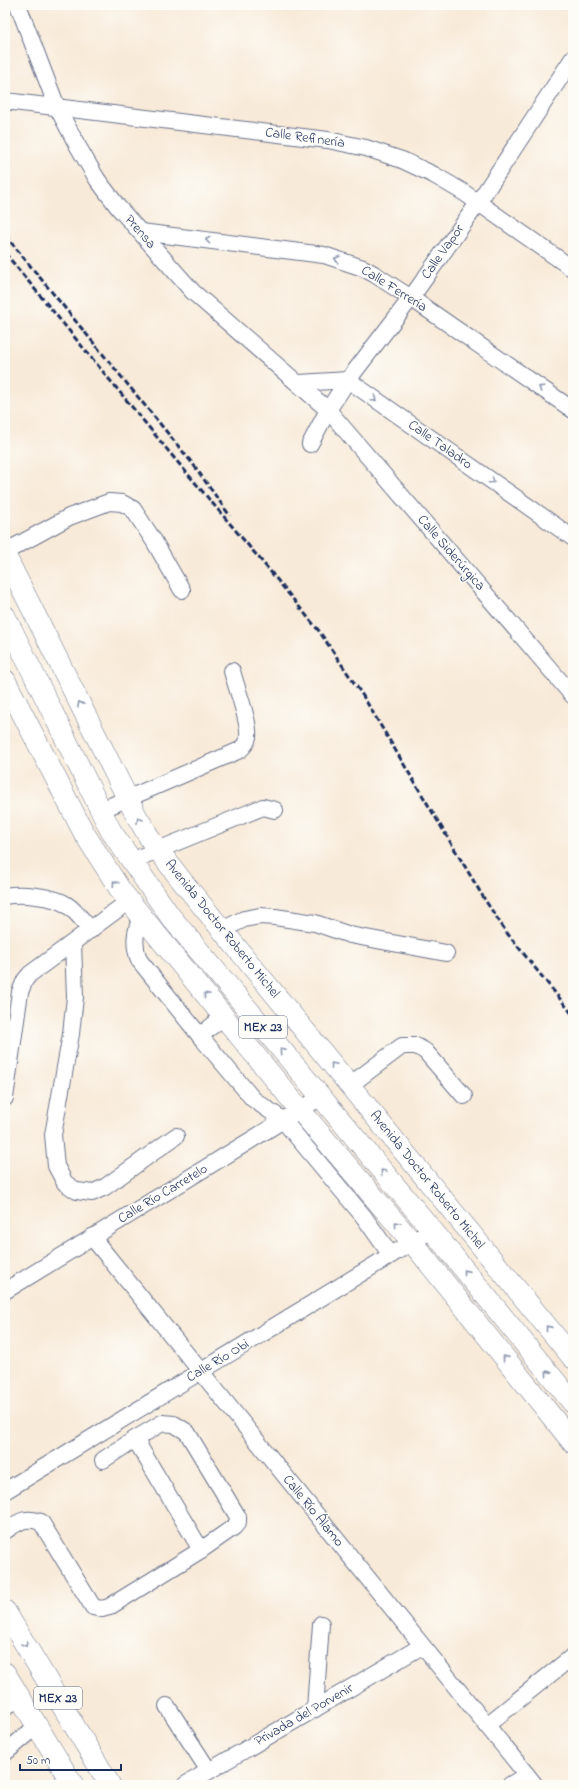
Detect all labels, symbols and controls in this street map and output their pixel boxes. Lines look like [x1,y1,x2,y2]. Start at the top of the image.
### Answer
street label: Calle Refinería [264,122,346,154]
street label: Prensa [119,210,161,254]
street label: Calle Vapor [416,220,470,284]
one-way arrow [205,236,212,245]
one-way arrow [334,255,341,264]
street label: Calle Ferrería [357,260,431,318]
one-way arrow [538,385,545,393]
one-way arrow [370,394,377,401]
street label: Calle Taladro [403,415,477,475]
one-way arrow [488,476,495,484]
street label: Calle Siderúrgica [411,510,490,596]
one-way arrow [78,701,85,709]
one-way arrow [137,817,144,824]
street label: Avenida Doctor Roberto Michel [159,855,285,1003]
one-way arrow [113,880,120,887]
one-way arrow [204,992,211,999]
road number: MEX 23 [239,1016,287,1038]
one-way arrow [280,1048,287,1055]
one-way arrow [330,1062,337,1069]
street label: Avenida Doctor Roberto Michel [364,1106,490,1254]
street label: Calle Río Carretelo [114,1159,212,1229]
one-way arrow [381,1170,388,1177]
one-way arrow [394,1221,401,1229]
one-way arrow [464,1270,471,1277]
one-way arrow [546,1325,553,1332]
street label: Calle Río Obi [183,1334,253,1388]
one-way arrow [502,1355,509,1362]
one-way arrow [546,1371,553,1378]
street label: Calle Río Álamo [277,1470,349,1552]
one-way arrow [21,1640,28,1647]
street label: Privada del Porvenir [251,1678,358,1752]
road number: MEX 23 [34,1687,82,1709]
scale bar [20,1746,121,1772]
text: 50 m [26,1752,50,1770]

